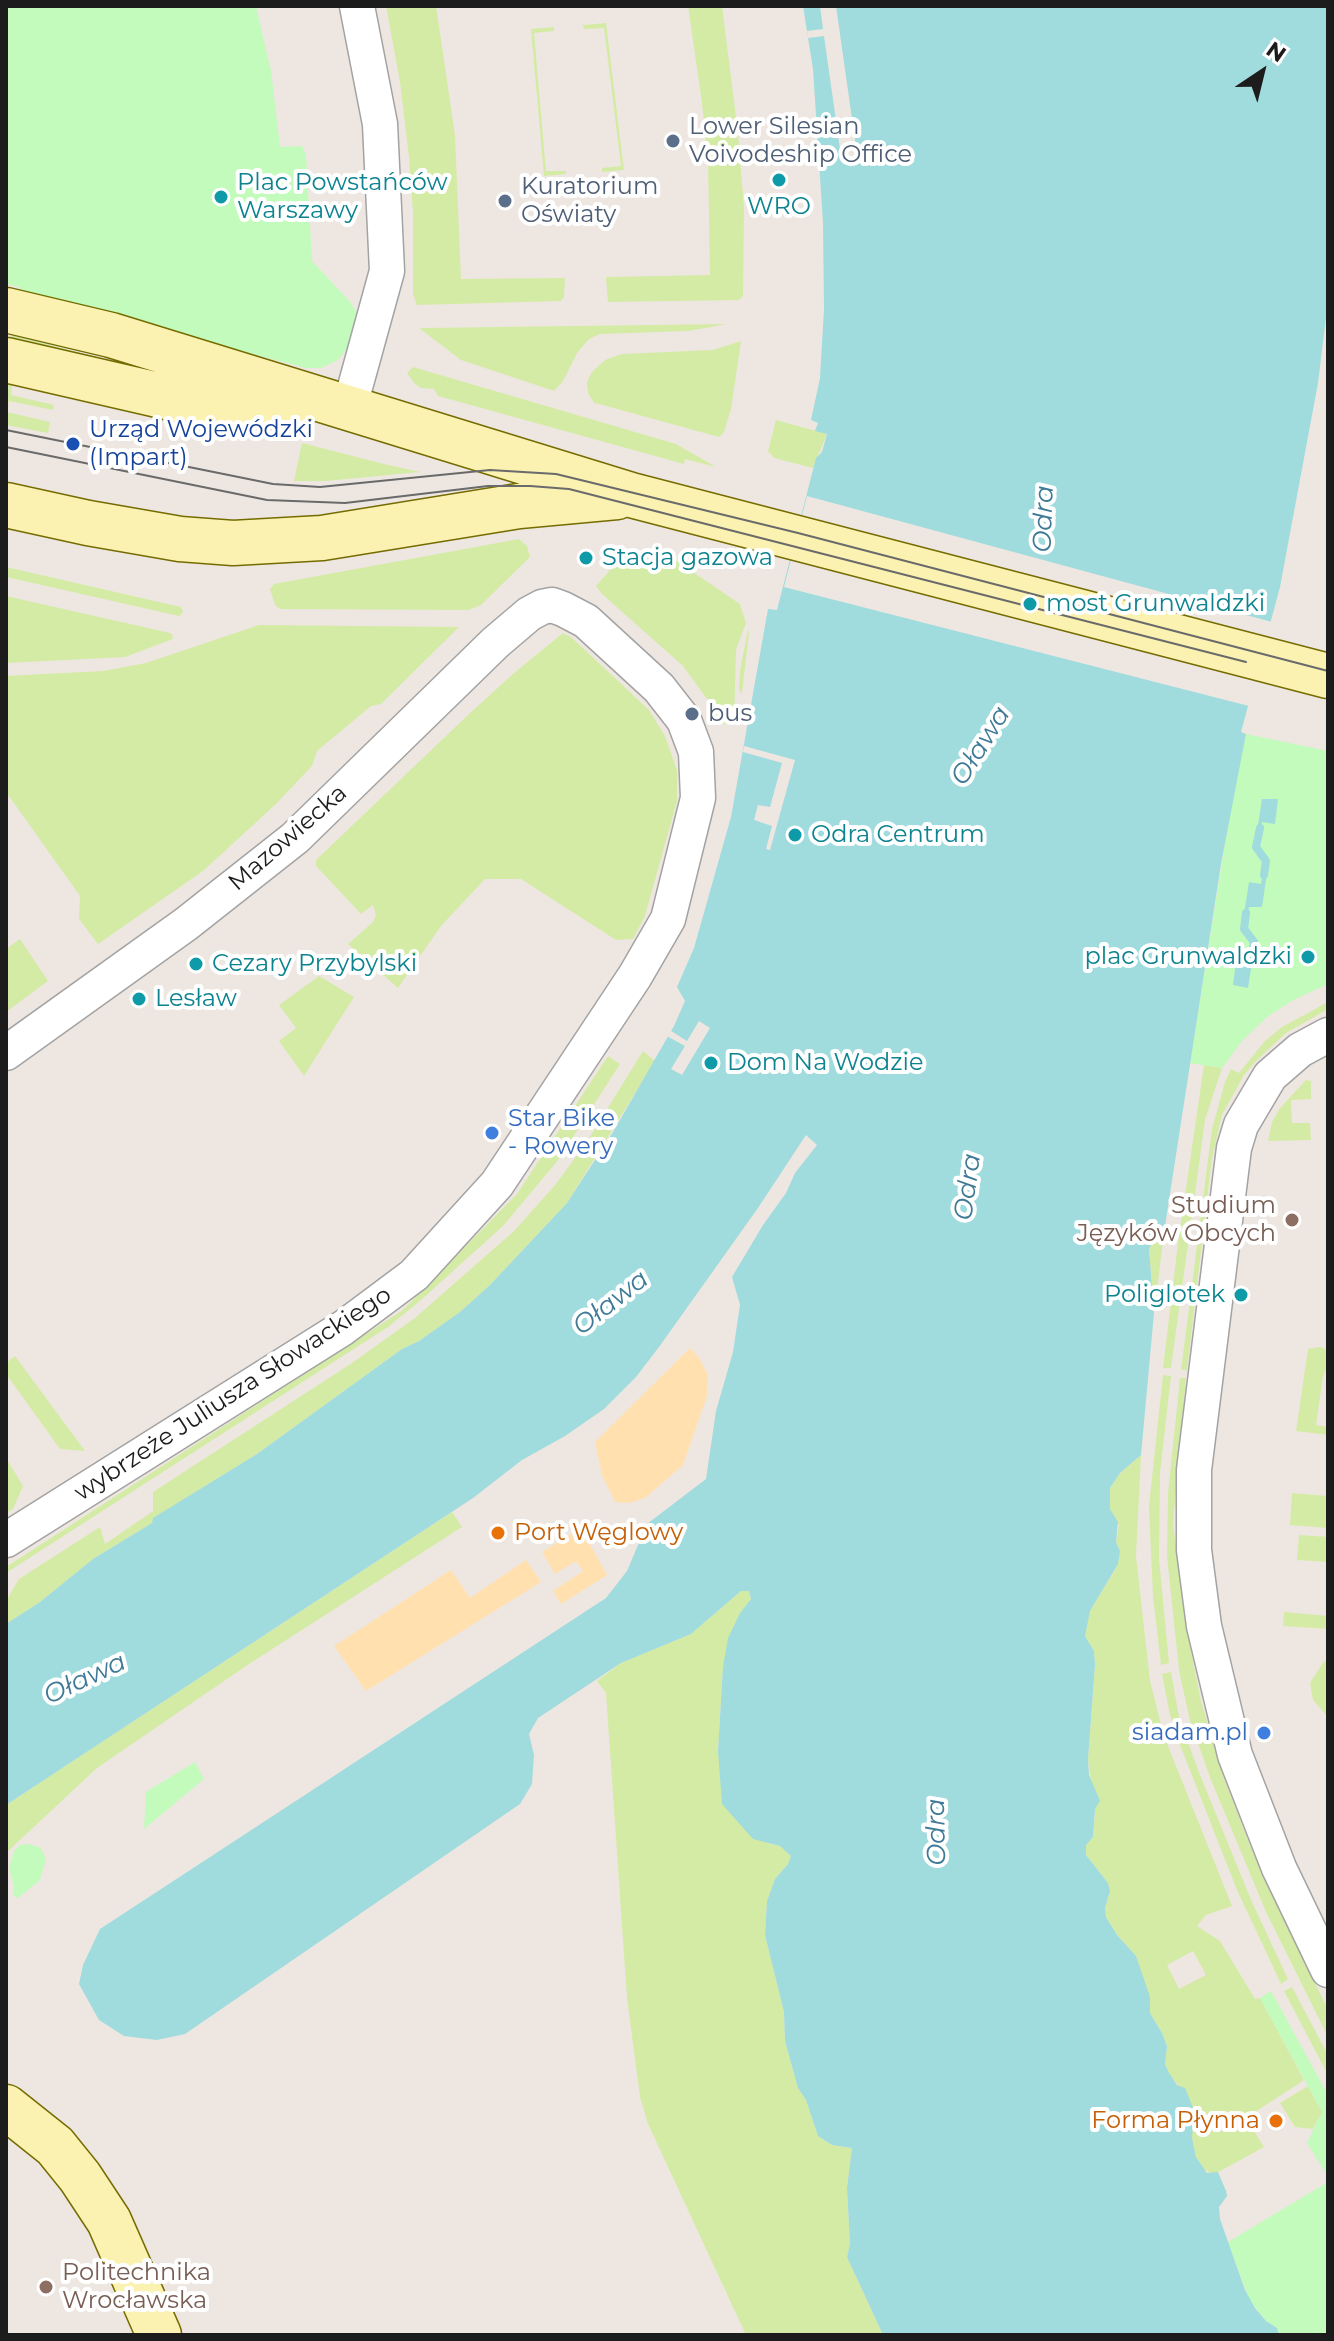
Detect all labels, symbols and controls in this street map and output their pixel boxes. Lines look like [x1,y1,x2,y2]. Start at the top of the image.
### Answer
north arrow [1222,32,1302,112]
text: N [1261,36,1291,68]
place label: Lower Silesian Voivodeship Office [689,113,912,169]
marker: Lower Silesian Voivodeship Office [664,132,682,150]
place label: Plac Powstańców Warszawy [237,169,448,225]
marker: WRO [770,171,788,189]
place label: Kuratorium Oświaty [521,173,658,229]
marker: Plac Powstańców Warszawy [212,188,230,206]
marker: Kuratorium Oświaty [496,192,514,210]
place label: WRO [747,193,811,221]
place label: Urząd Wojewódzki (Impart) [89,416,313,472]
marker: Urząd Wojewódzki (Impart) [64,435,82,453]
water label: Odra [1027,485,1061,553]
place label: Stacja gazowa [602,544,773,572]
marker: Stacja gazowa [577,549,595,567]
place label: most Grunwaldzki [1046,590,1265,618]
marker: most Grunwaldzki [1021,595,1039,613]
place label: bus [708,700,752,728]
water label: Oława [945,701,1017,791]
marker: bus [683,705,701,723]
street label: Mazowiecka [223,779,353,897]
place label: Odra Centrum [811,821,985,849]
marker: Odra Centrum [786,826,804,844]
place label: plac Grunwaldzki [1084,943,1292,971]
marker: plac Grunwaldzki [1299,948,1317,966]
place label: Cezary Przybylski [212,950,417,978]
marker: Cezary Przybylski [187,955,205,973]
place label: Lesław [155,985,237,1013]
marker: Lesław [130,990,148,1008]
place label: Dom Na Wodzie [727,1049,923,1077]
marker: Dom Na Wodzie [702,1054,720,1072]
place label: Star Bike - Rowery [508,1105,615,1161]
marker: Star Bike - Rowery [483,1124,501,1142]
water label: Odra [948,1152,988,1222]
place label: Studium Języków Obcych [1077,1192,1276,1248]
marker: Studium Języków Obcych [1283,1211,1301,1229]
water label: Oława [567,1264,655,1342]
street label: wybrzeże Juliusza Słowackiego [69,1281,397,1507]
place label: Poliglotek [1104,1281,1225,1309]
marker: Poliglotek [1232,1286,1250,1304]
place label: Port Węglowy [514,1519,683,1547]
marker: Port Węglowy [489,1524,507,1542]
water label: Oława [39,1646,131,1712]
place label: siadam.pl [1132,1719,1248,1747]
marker: siadam.pl [1255,1724,1273,1742]
water label: Odra [921,1798,953,1866]
place label: Forma Płynna [1091,2107,1260,2135]
marker: Forma Płynna [1267,2112,1285,2130]
place label: Politechnika Wrocławska [62,2259,211,2315]
marker: Politechnika Wrocławska [37,2278,55,2296]

